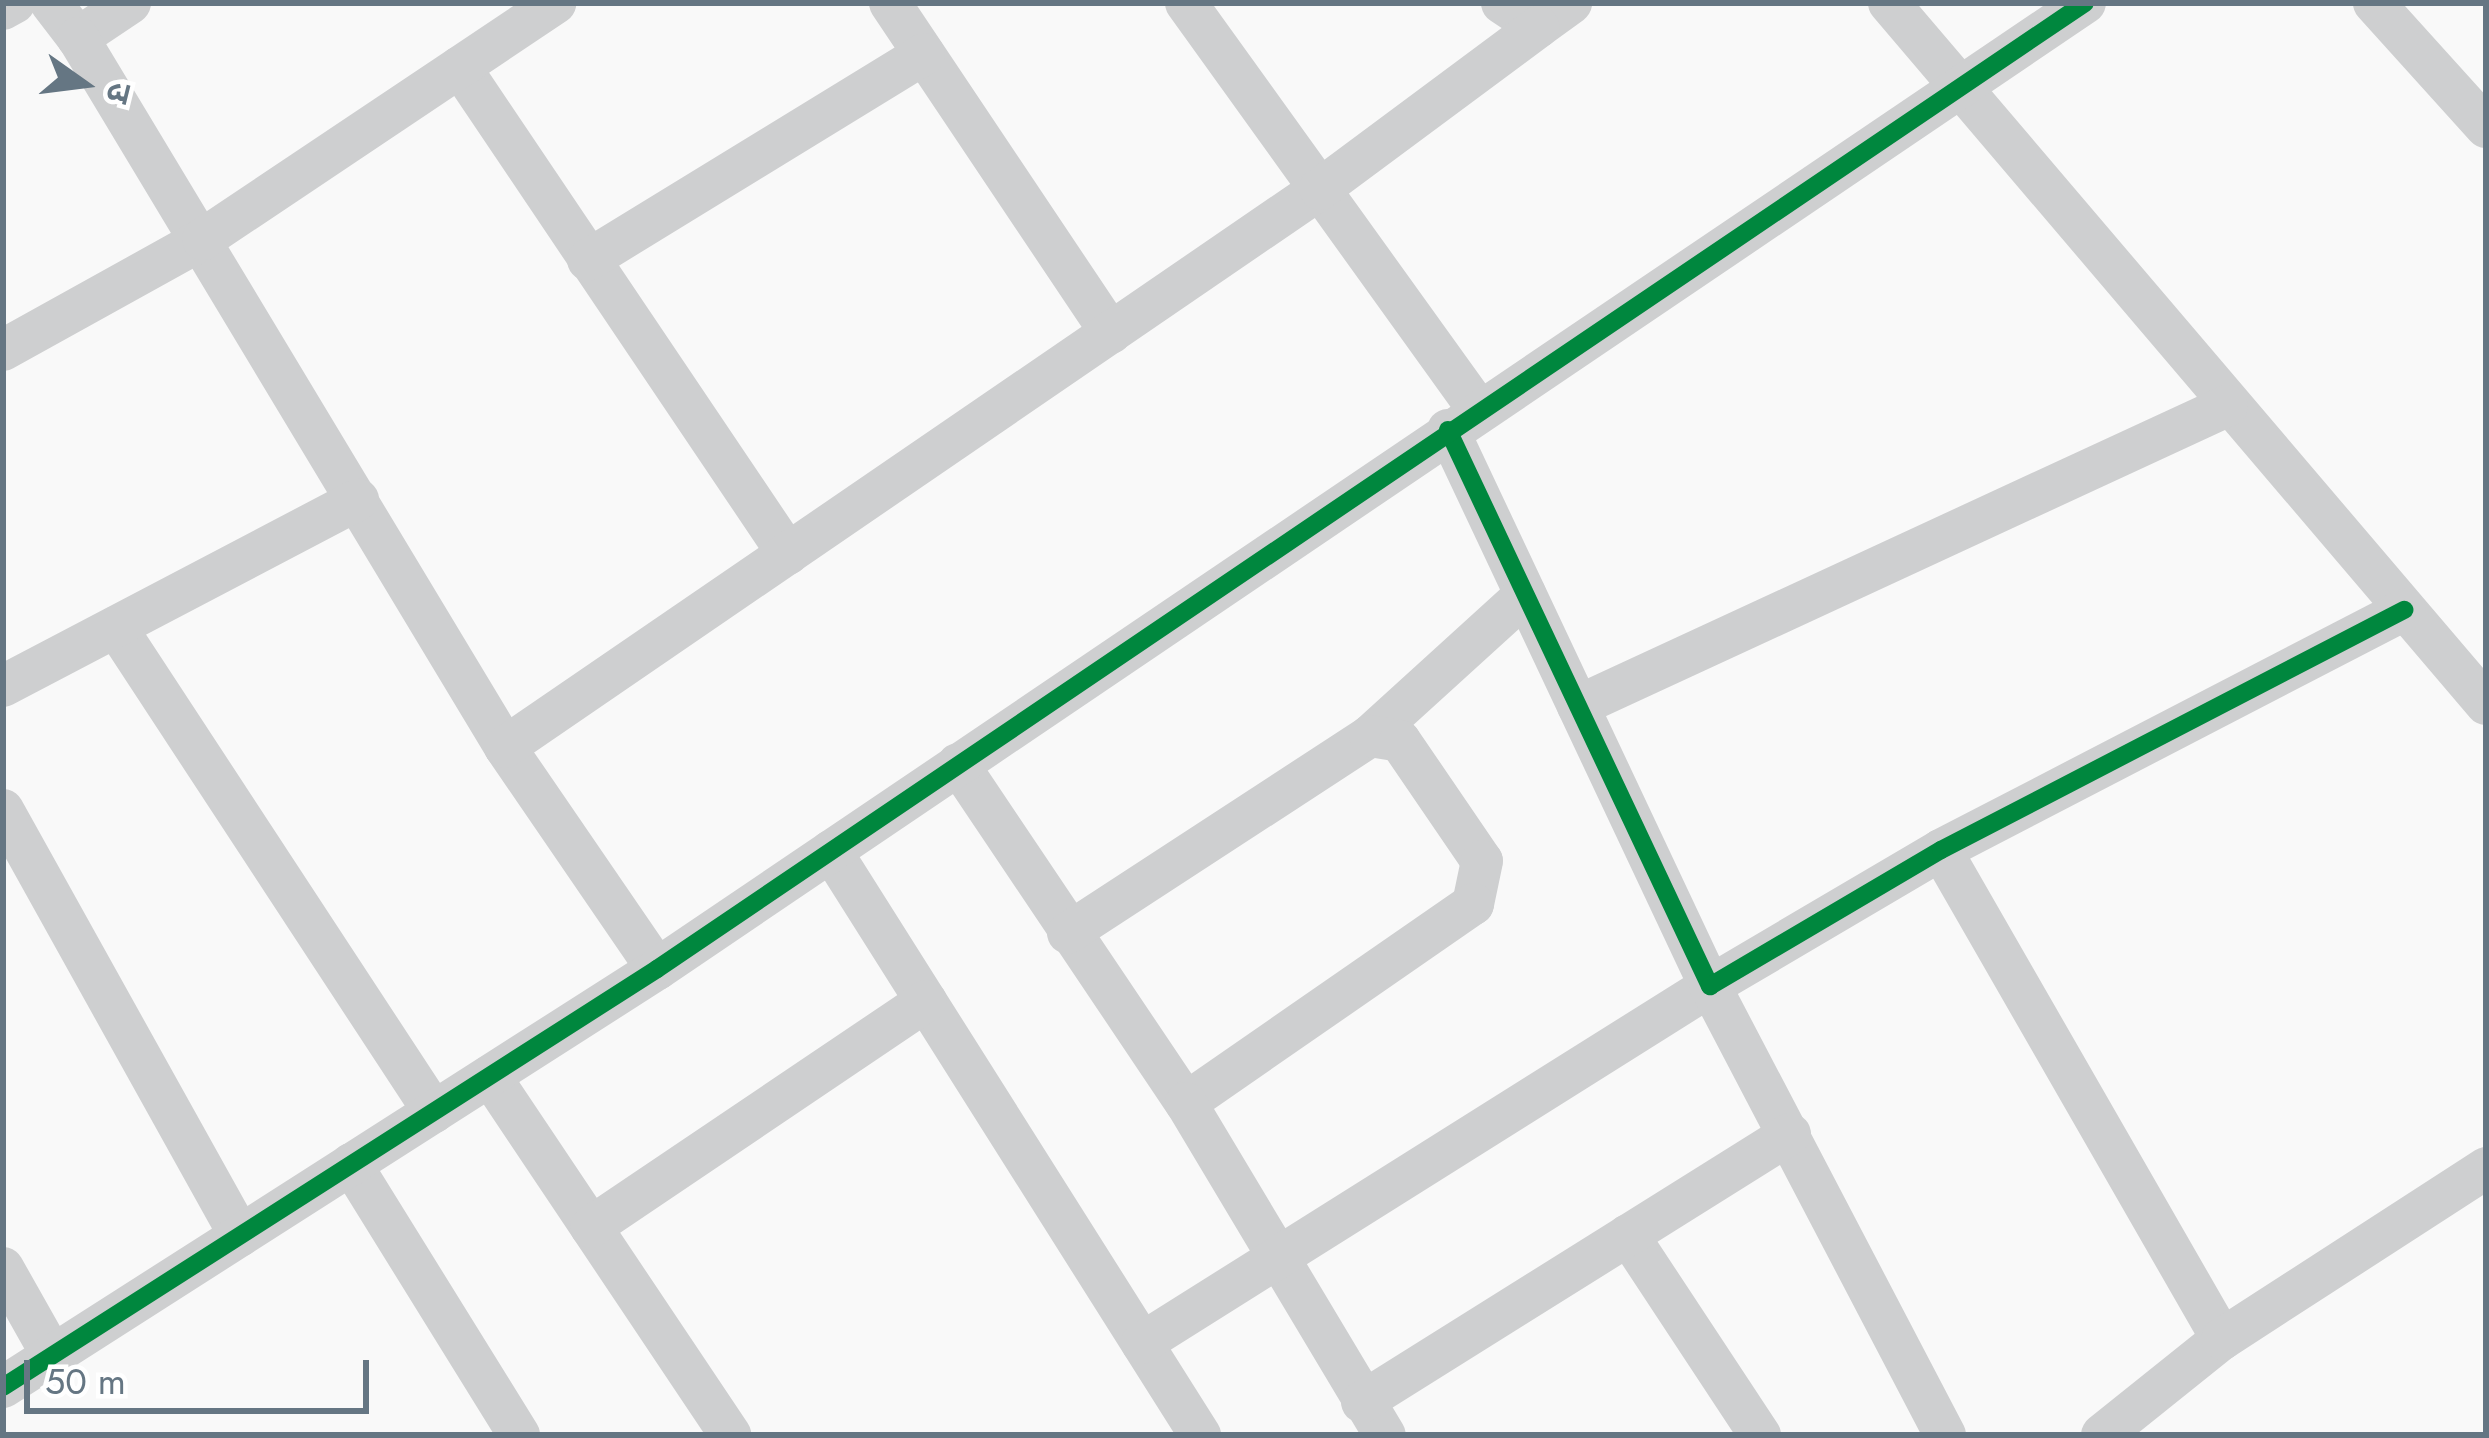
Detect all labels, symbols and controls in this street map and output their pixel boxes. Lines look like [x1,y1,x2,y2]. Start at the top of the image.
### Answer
north arrow [24,24,144,144]
text: उ [94,78,145,108]
scale bar [30,1336,375,1410]
text: 50 m [45,1355,126,1407]

